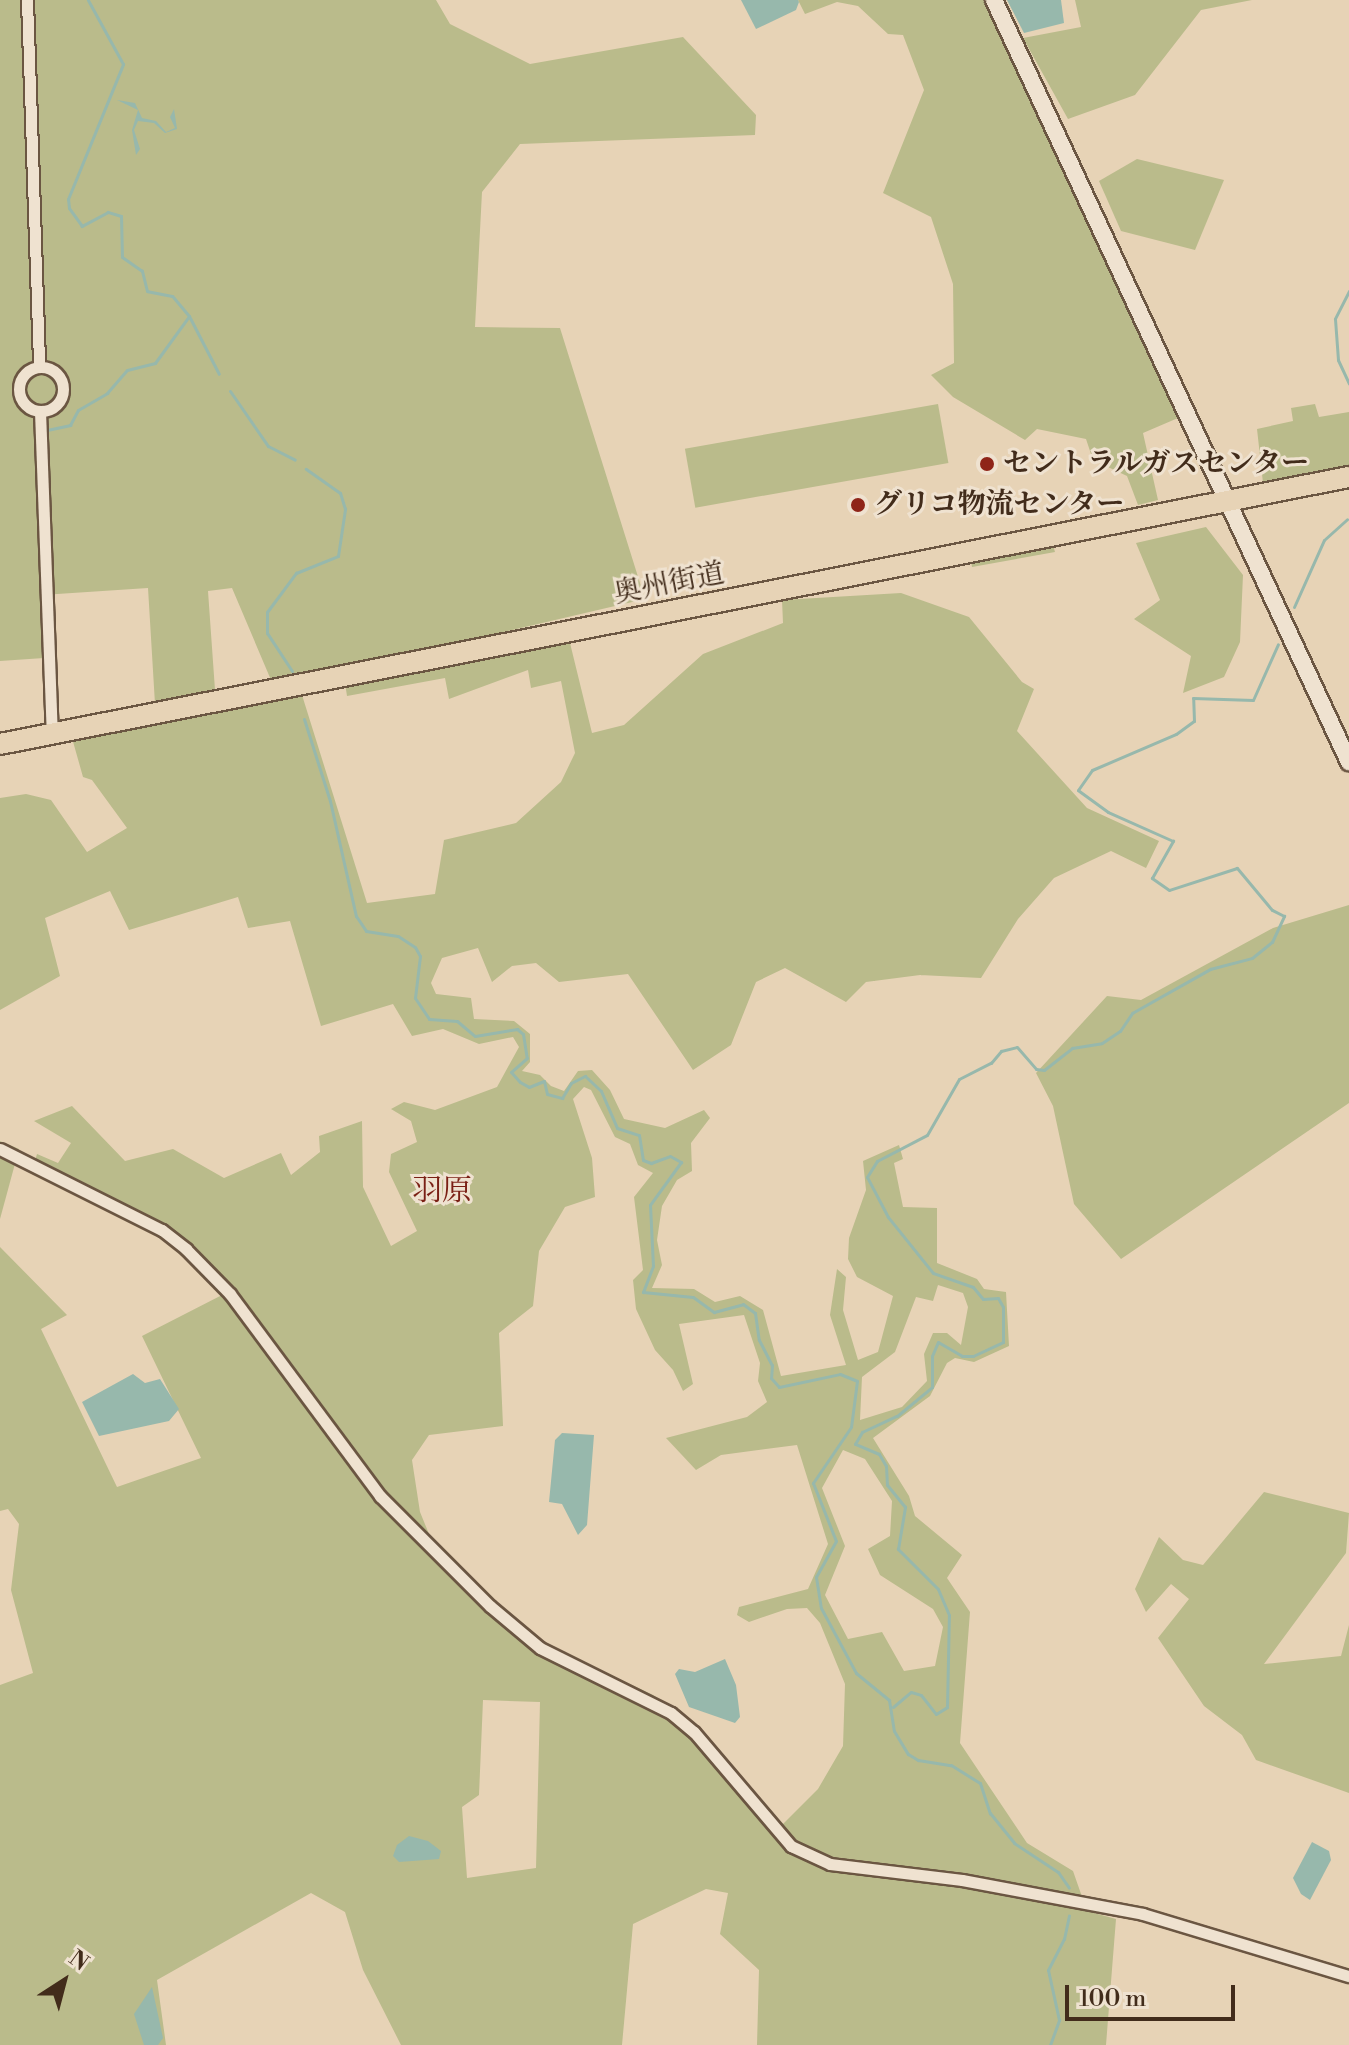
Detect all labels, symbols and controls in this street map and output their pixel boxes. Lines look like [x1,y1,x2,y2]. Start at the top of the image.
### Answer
place label: セントラルガスセンター [1003,447,1311,481]
marker: セントラルガスセンター [978,455,996,473]
place label: グリコ物流センター [874,488,1126,522]
marker: グリコ物流センター [849,496,867,514]
street label: 奥州街道 [611,557,727,611]
district label: 羽原 [412,1173,472,1209]
north arrow [24,1941,104,2021]
text: N [63,1945,93,1977]
scale bar [1069,1969,1239,2019]
text: 100 m [1079,1984,1146,2014]

